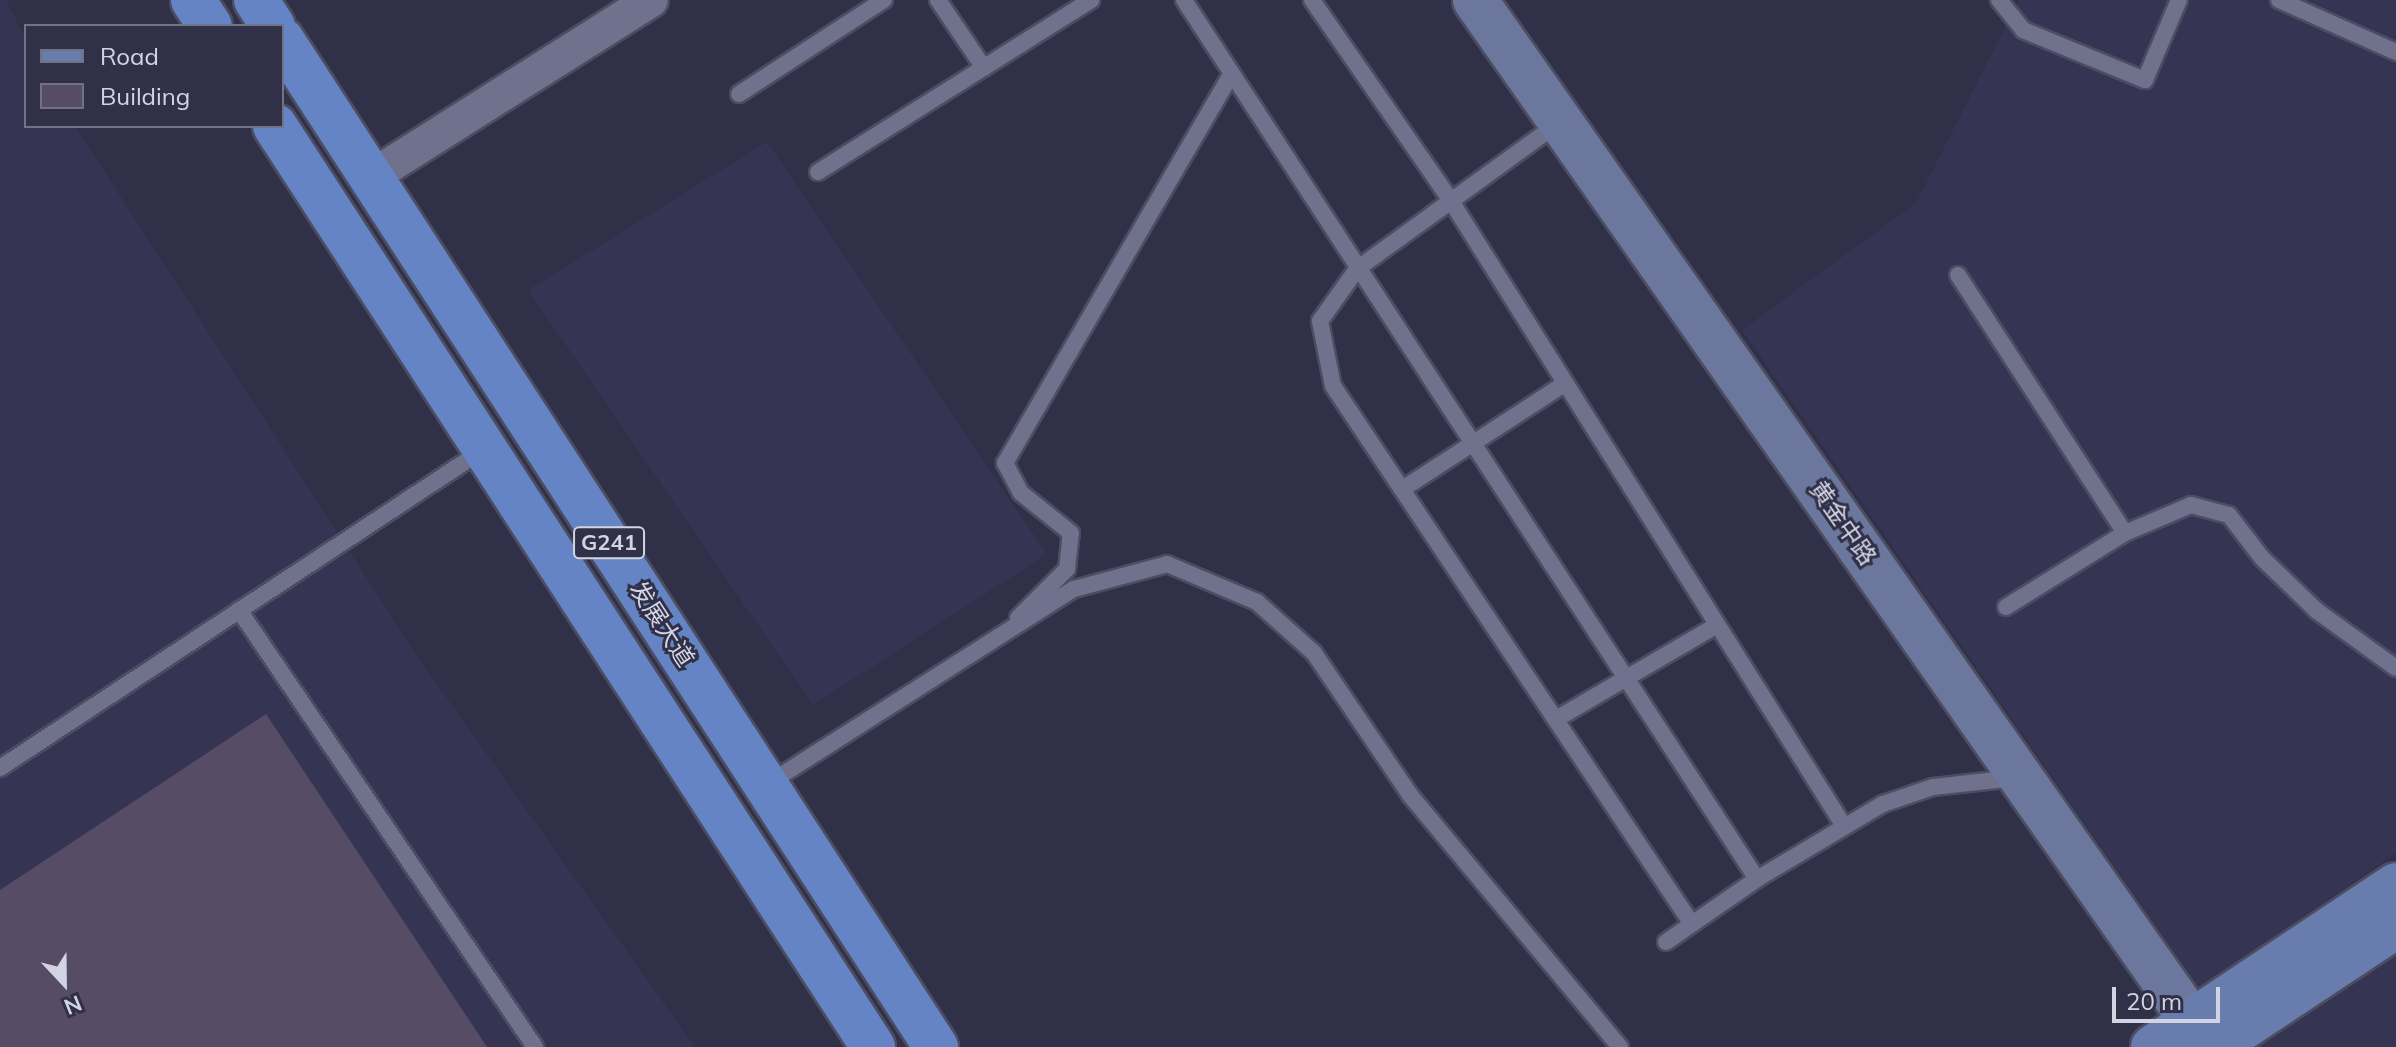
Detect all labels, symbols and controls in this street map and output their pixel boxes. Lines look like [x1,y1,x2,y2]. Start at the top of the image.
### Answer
legend [24,24,284,128]
text: Road [100,41,159,71]
text: Building [100,81,190,111]
street label: 黄金中路 [1804,475,1882,571]
road number: G241 [573,525,645,561]
street label: 发展大道 [624,576,700,672]
north arrow [24,943,104,1023]
scale bar [2116,971,2224,1021]
text: 20 m [2126,986,2182,1016]
text: N [60,989,86,1021]

